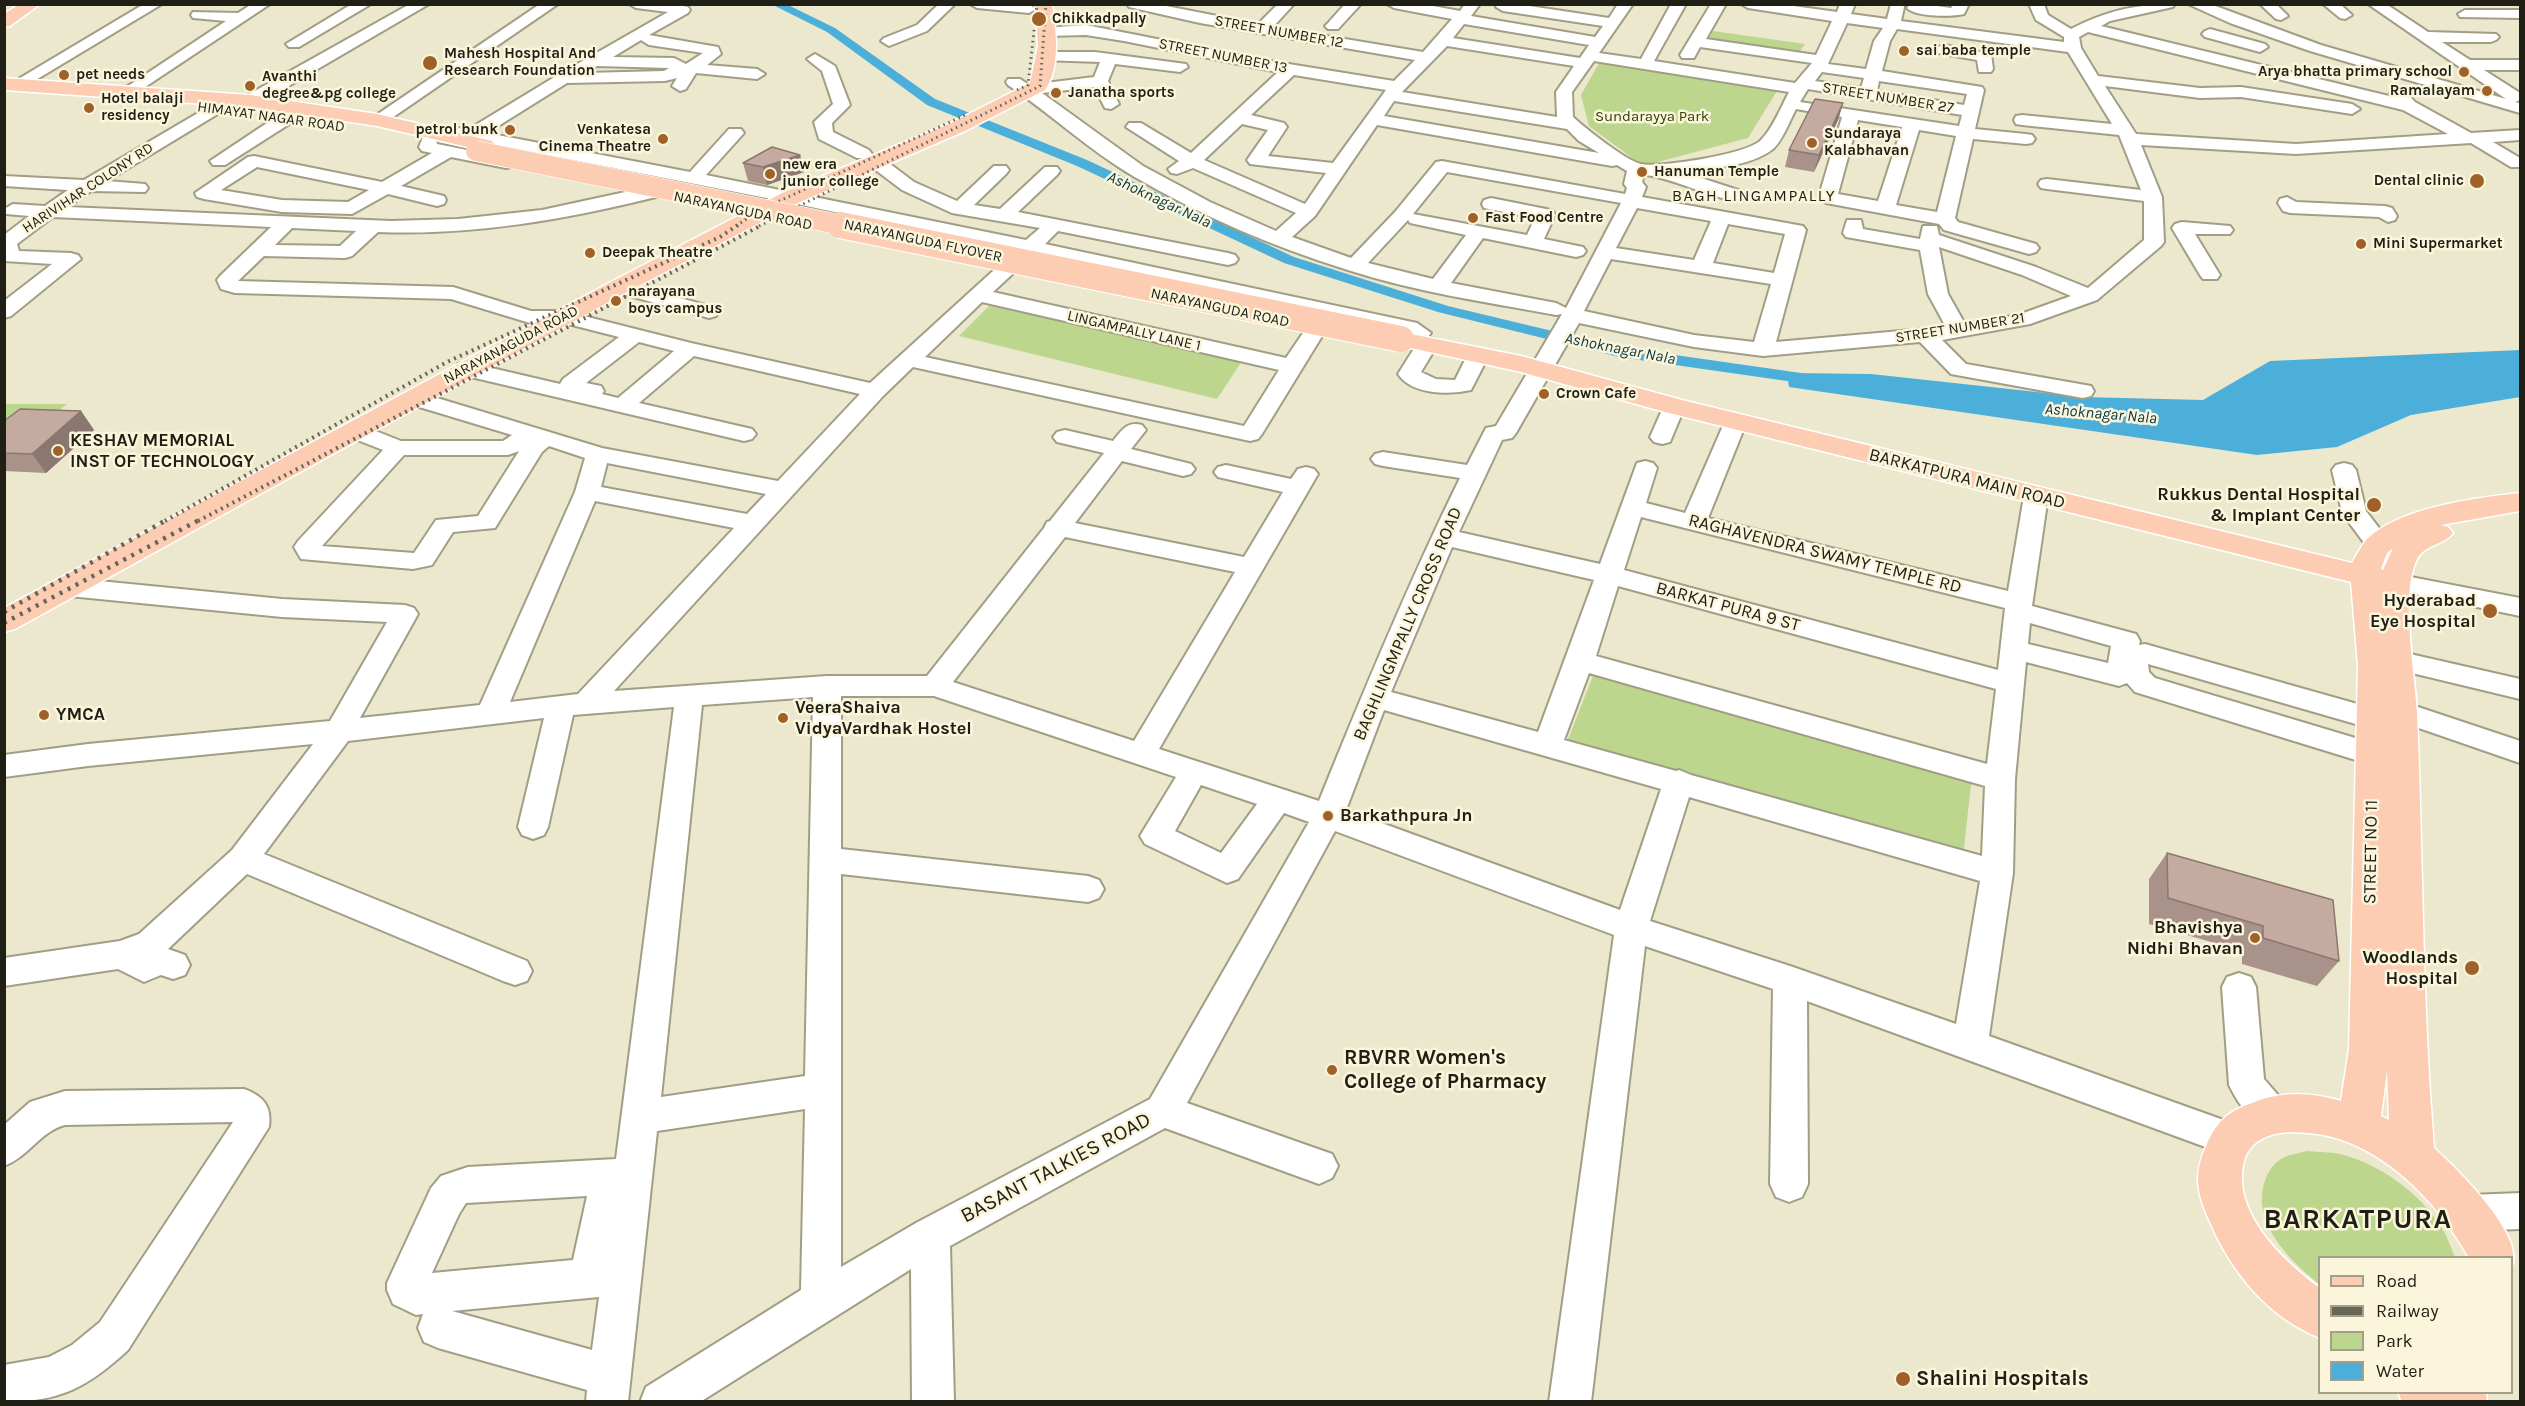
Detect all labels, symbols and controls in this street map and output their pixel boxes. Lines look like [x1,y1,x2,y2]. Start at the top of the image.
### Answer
marker: Chikkadpally [1030,10,1048,28]
place label: Chikkadpally [1052,10,1146,28]
street label: STREET NUMBER 12 [1213,12,1345,52]
street label: STREET NUMBER 13 [1157,35,1289,77]
place label: sai baba temple [1916,42,2031,60]
marker: sai baba temple [1897,44,1911,58]
place label: Mahesh Hospital And Research Foundation [444,45,596,80]
marker: Mahesh Hospital And Research Foundation [421,54,439,72]
place label: Arya bhatta primary school [2258,63,2452,81]
marker: Arya bhatta primary school [2457,65,2471,79]
place label: pet needs [76,66,145,84]
marker: pet needs [57,68,71,82]
place label: Avanthi degree&pg college [262,68,396,103]
marker: Avanthi degree&pg college [243,79,257,93]
street label: STREET NUMBER 27 [1821,79,1955,117]
place label: Ramalayam [2390,82,2475,100]
place label: Janatha sports [1068,84,1175,102]
marker: Ramalayam [2480,84,2494,98]
marker: Janatha sports [1049,86,1063,100]
place label: Hotel balaji residency [101,90,184,125]
street label: HIMAYAT NAGAR ROAD [196,98,346,136]
marker: Hotel balaji residency [82,101,96,115]
park label: Sundarayya Park [1595,108,1709,126]
place label: petrol bunk [415,121,498,139]
place label: Venkatesa Cinema Theatre [539,121,651,156]
marker: petrol bunk [503,123,517,137]
place label: Sundaraya Kalabhavan [1824,125,1909,160]
marker: Venkatesa Cinema Theatre [656,132,670,146]
marker: Sundaraya Kalabhavan [1805,136,1819,150]
street label: HARIVIHAR COLONY RD [19,139,157,237]
place label: new era junior college [782,156,879,191]
place label: Hanuman Temple [1654,163,1779,181]
marker: Hanuman Temple [1635,165,1649,179]
marker: new era junior college [763,167,777,181]
water label: Ashoknagar Nala [1104,168,1214,232]
place label: Dental clinic [2374,172,2464,190]
marker: Dental clinic [2468,172,2486,190]
district label: BAGH LINGAMPALLY [1672,186,1836,206]
street label: NARAYANGUDA ROAD [672,188,814,234]
place label: Fast Food Centre [1485,209,1603,227]
marker: Fast Food Centre [1466,211,1480,225]
street label: NARAYANGUDA FLYOVER [842,215,1004,267]
place label: Mini Supermarket [2373,235,2503,253]
marker: Mini Supermarket [2354,237,2368,251]
place label: Deepak Theatre [602,244,713,262]
marker: Deepak Theatre [583,246,597,260]
place label: narayana boys campus [628,283,722,318]
street label: NARAYANGUDA ROAD [1149,285,1291,331]
marker: narayana boys campus [609,294,623,308]
street label: NARAYANAGUDA ROAD [441,302,581,388]
street label: LINGAMPALLY LANE 1 [1066,307,1202,355]
street label: STREET NUMBER 21 [1894,309,2026,347]
water label: Ashoknagar Nala [1563,329,1677,369]
place label: Crown Cafe [1556,385,1636,403]
marker: Crown Cafe [1537,387,1551,401]
water label: Ashoknagar Nala [2044,400,2158,428]
place label: KESHAV MEMORIAL INST OF TECHNOLOGY [70,430,254,472]
marker: KESHAV MEMORIAL INST OF TECHNOLOGY [51,444,65,458]
street label: BARKATPURA MAIN ROAD [1867,444,2067,514]
place label: Rukkus Dental Hospital & Implant Center [2157,484,2360,526]
marker: Rukkus Dental Hospital & Implant Center [2365,496,2383,514]
street label: BAGHLINGMPALLY CROSS ROAD [1349,504,1467,744]
street label: RAGHAVENDRA SWAMY TEMPLE RD [1686,510,1964,598]
street label: BARKAT PURA 9 ST [1654,577,1802,637]
place label: Hyderabad Eye Hospital [2370,590,2476,632]
marker: Hyderabad Eye Hospital [2481,602,2499,620]
place label: VeeraShaiva VidyaVardhak Hostel [795,697,972,740]
place label: YMCA [56,704,105,726]
marker: YMCA [37,708,51,722]
marker: VeeraShaiva VidyaVardhak Hostel [776,711,790,725]
street label: STREET NO 11 [2359,800,2383,904]
place label: Barkathpura Jn [1340,805,1472,827]
marker: Barkathpura Jn [1321,809,1335,823]
place label: Bhavishya Nidhi Bhavan [2127,917,2243,960]
marker: Bhavishya Nidhi Bhavan [2248,931,2262,945]
place label: Woodlands Hospital [2362,947,2458,990]
marker: Woodlands Hospital [2463,959,2481,977]
place label: RBVRR Women's College of Pharmacy [1344,1045,1546,1095]
marker: RBVRR Women's College of Pharmacy [1325,1063,1339,1077]
street label: BASANT TALKIES ROAD [957,1107,1155,1229]
district label: BARKATPURA [2263,1203,2453,1237]
legend [2318,1256,2513,1394]
text: Road [2376,1270,2417,1292]
text: Railway [2376,1300,2439,1322]
text: Park [2376,1330,2413,1352]
text: Water [2376,1360,2424,1382]
place label: Shalini Hospitals [1916,1366,2089,1392]
marker: Shalini Hospitals [1894,1370,1912,1388]

